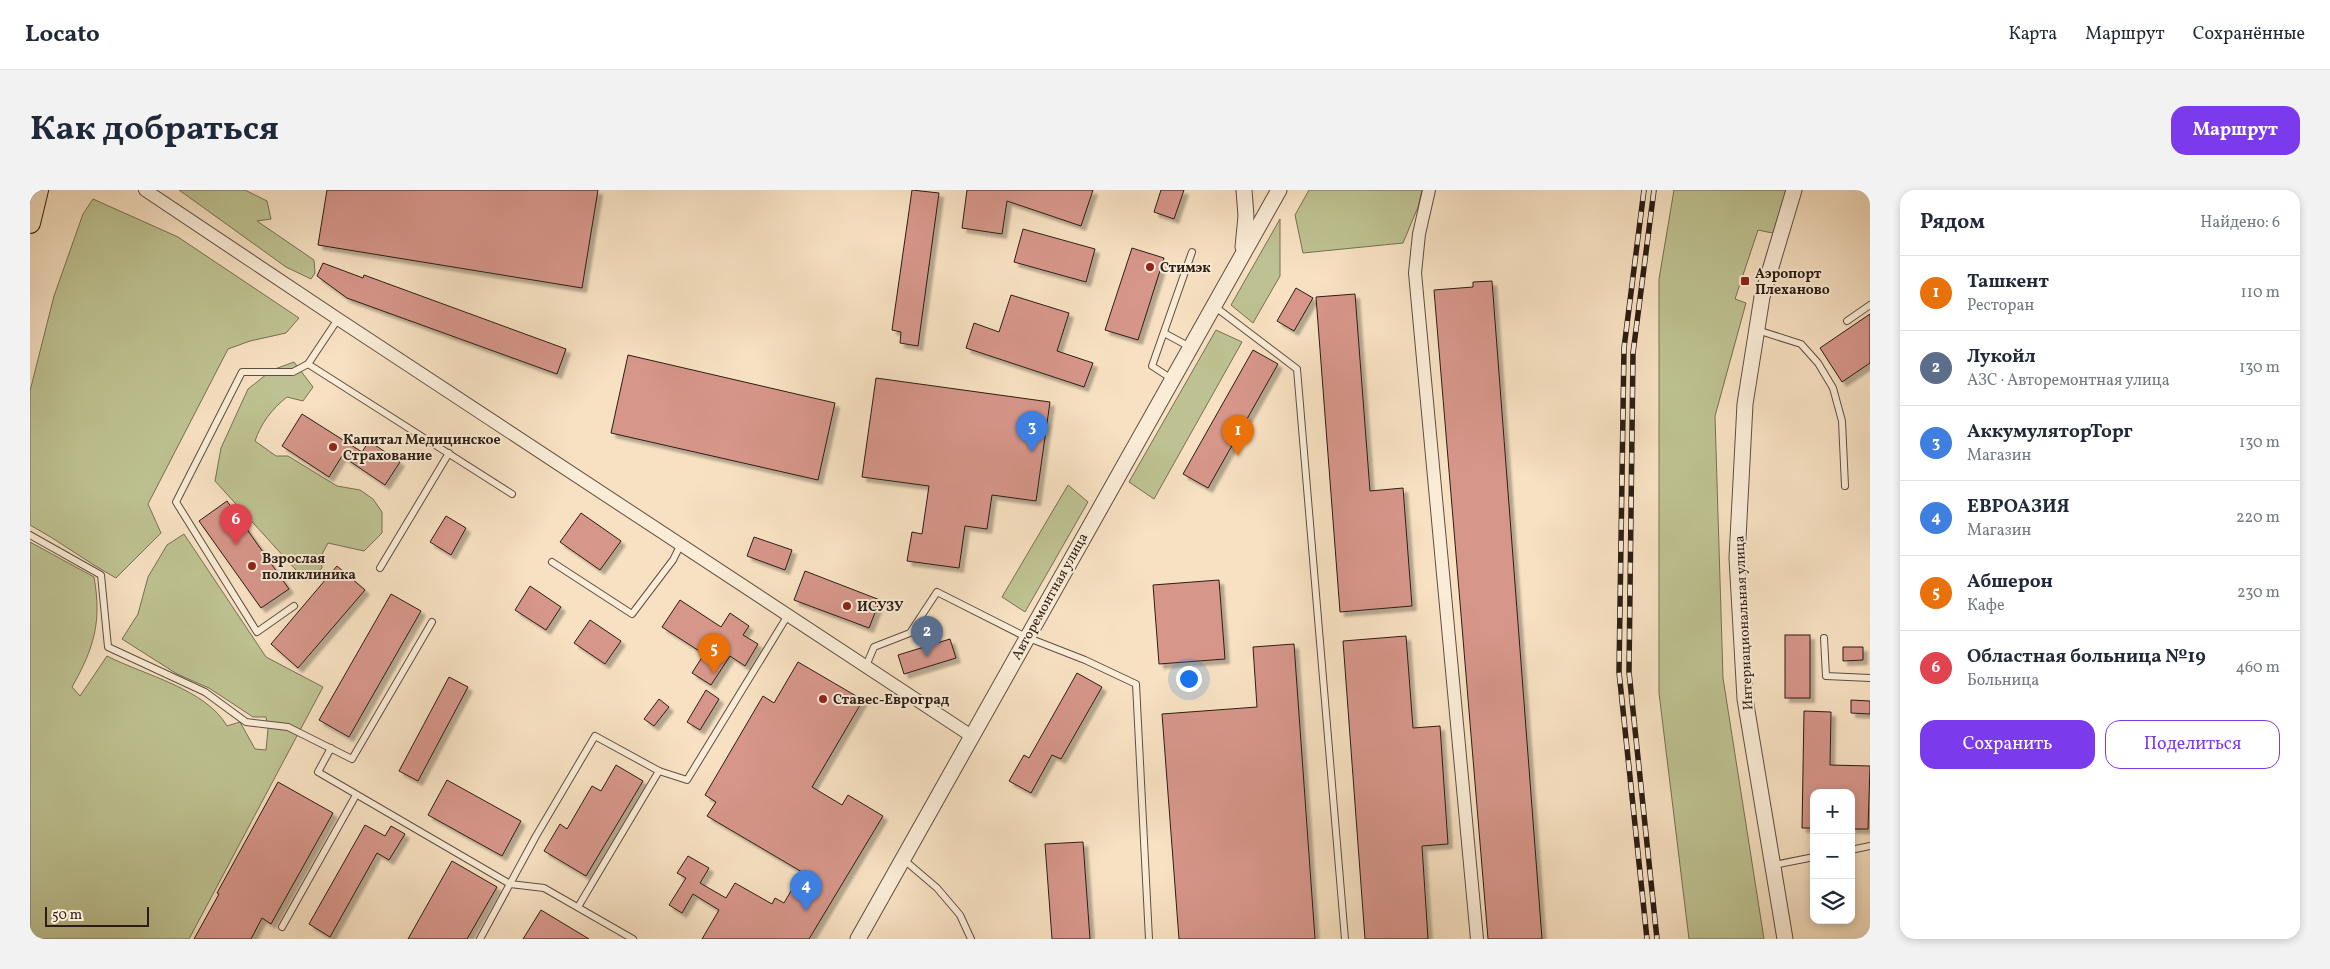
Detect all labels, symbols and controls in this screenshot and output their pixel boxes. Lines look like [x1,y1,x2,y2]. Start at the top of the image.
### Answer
text: Locato [25,18,100,52]
text: Карта [2008,22,2057,47]
text: Маршрут [2085,22,2165,47]
text: Сохранённые [2193,22,2305,47]
text: Как добраться [30,106,279,154]
button: Маршрут [2171,106,2300,155]
text: Рядом [1920,208,1985,237]
text: Найдено: 6 [2200,212,2280,234]
place label: Стимэк [1160,259,1211,278]
marker: Стимэк [1144,261,1156,273]
place label: Аэропорт Плеханово [1755,265,1830,300]
text: Ташкент [1967,269,2049,295]
marker: Аэропорт Плеханово [1739,275,1751,287]
text: 1 [1933,282,1939,304]
text: 110 m [2241,282,2280,304]
text: Ресторан [1967,295,2034,317]
text: Лукойл [1967,344,2036,370]
text: 2 [1932,357,1940,379]
text: 130 m [2239,357,2280,379]
text: АЗС · Авторемонтная улица [1967,370,2170,392]
pin: 3 [1016,411,1048,452]
pin: 1 [1222,415,1254,456]
text: АккумуляторТорг [1967,419,2133,445]
place label: Капитал Медицинское Страхование [343,431,501,466]
text: 3 [1932,432,1940,454]
text: 130 m [2239,432,2280,454]
marker: Капитал Медицинское Страхование [327,441,339,453]
text: Магазин [1967,445,2031,467]
text: ЕВРОАЗИЯ [1967,494,2070,520]
pin: 6 [220,504,252,545]
text: 4 [1931,507,1941,529]
text: 220 m [2236,507,2280,529]
text: Магазин [1967,520,2031,542]
street label: Авторемонтная улица [1008,530,1093,664]
street label: Интернациональная улица [1730,535,1759,711]
place label: Взрослая поликлиника [262,550,356,585]
marker: Взрослая поликлиника [246,560,258,572]
text: Абшерон [1967,569,2053,595]
text: 5 [1932,582,1940,604]
text: 230 m [2237,582,2280,604]
text: Кафе [1967,595,2005,617]
place label: ИСУЗУ [857,598,904,617]
marker: ИСУЗУ [841,600,853,612]
pin: 2 [911,616,943,657]
pin: 5 [698,633,730,674]
text: Областная больница №19 [1967,644,2206,670]
text: 6 [1932,657,1940,679]
text: 460 m [2236,657,2280,679]
your location [1176,666,1202,692]
text: Больница [1967,670,2039,692]
place label: Ставес-Евроград [833,691,950,710]
marker: Ставес-Евроград [817,693,829,705]
button: Сохранить [1920,720,2095,769]
button: Поделиться [2105,720,2280,769]
map controls [1810,789,1855,924]
button: + [1810,789,1855,834]
button: − [1810,834,1855,879]
pin: 4 [790,870,822,911]
button: layers [1810,879,1855,924]
scale bar [45,904,149,927]
text: 50 m [52,906,82,925]

